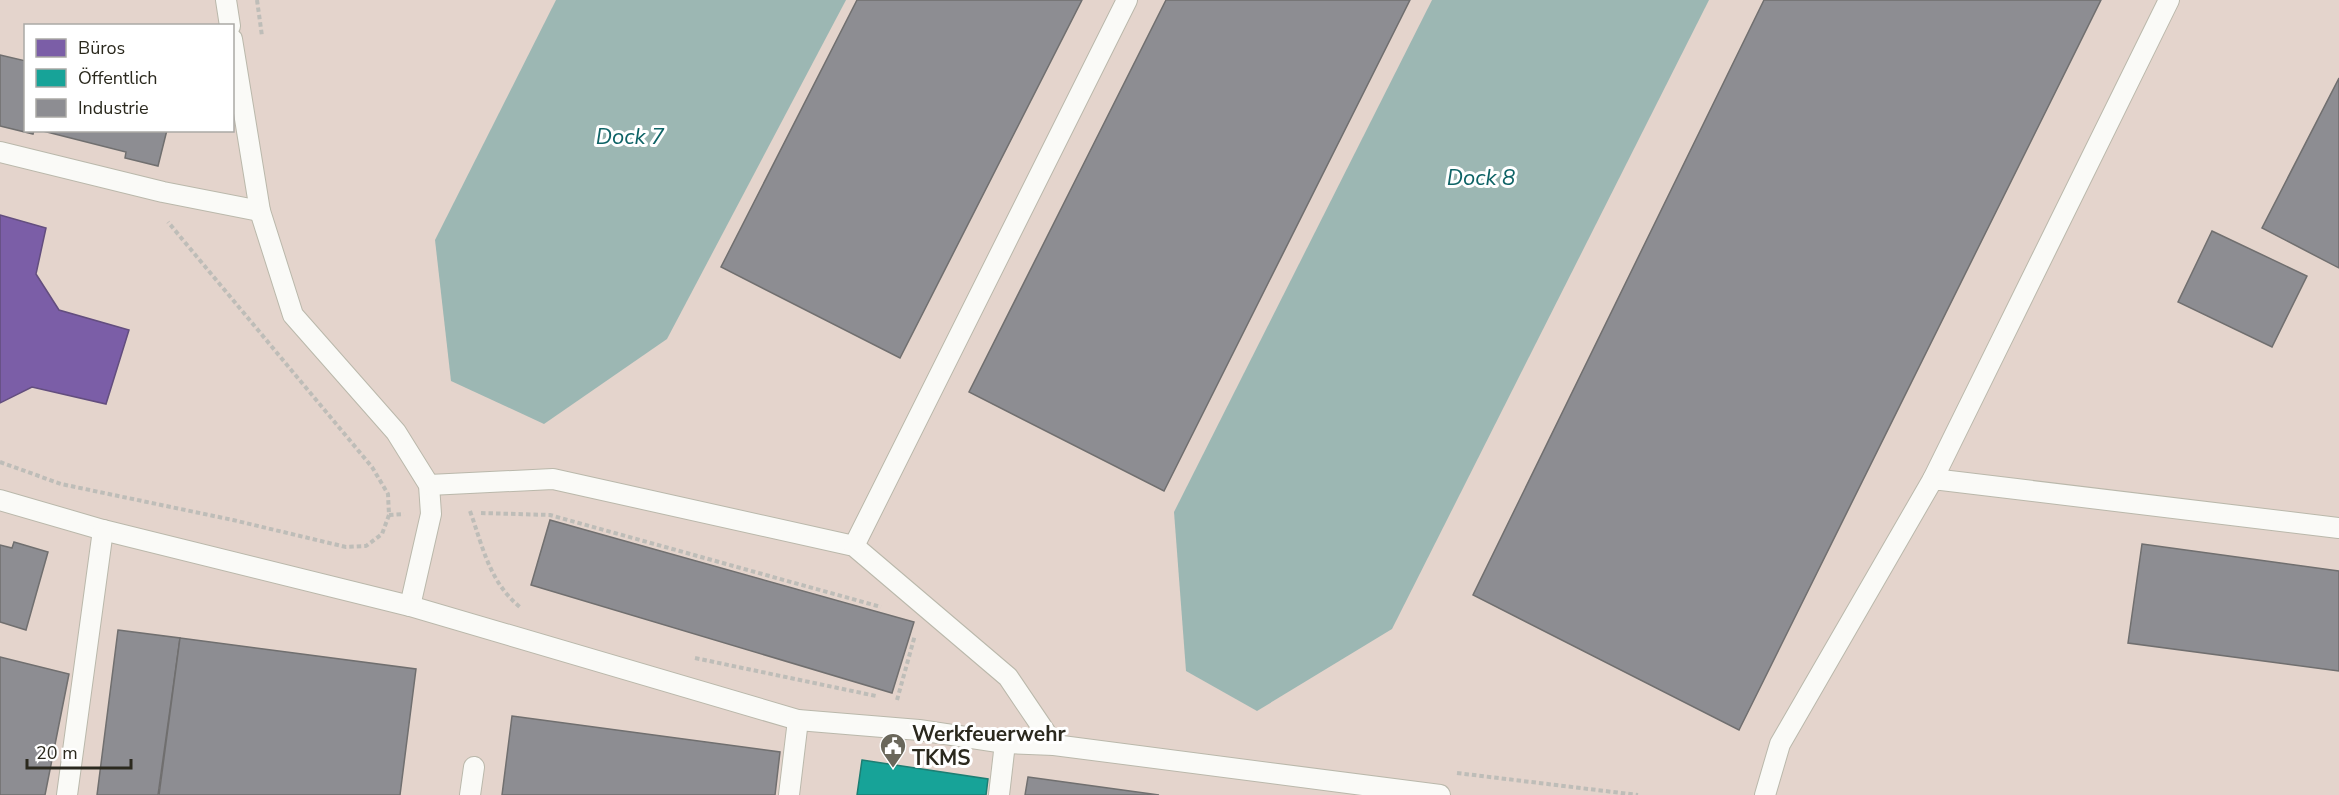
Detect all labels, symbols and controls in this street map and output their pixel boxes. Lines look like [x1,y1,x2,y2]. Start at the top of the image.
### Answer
legend [24,24,234,132]
text: Büros [78,36,125,60]
text: Öffentlich [78,66,157,90]
text: Industrie [78,96,149,120]
water label: Dock 7 [596,122,665,152]
water label: Dock 8 [1447,163,1515,193]
place label: Werkfeuerwehr TKMS [912,720,1066,772]
public building icon: Werkfeuerwehr TKMS [878,731,908,769]
scale bar [27,732,130,770]
text: 20 m [36,741,78,765]

